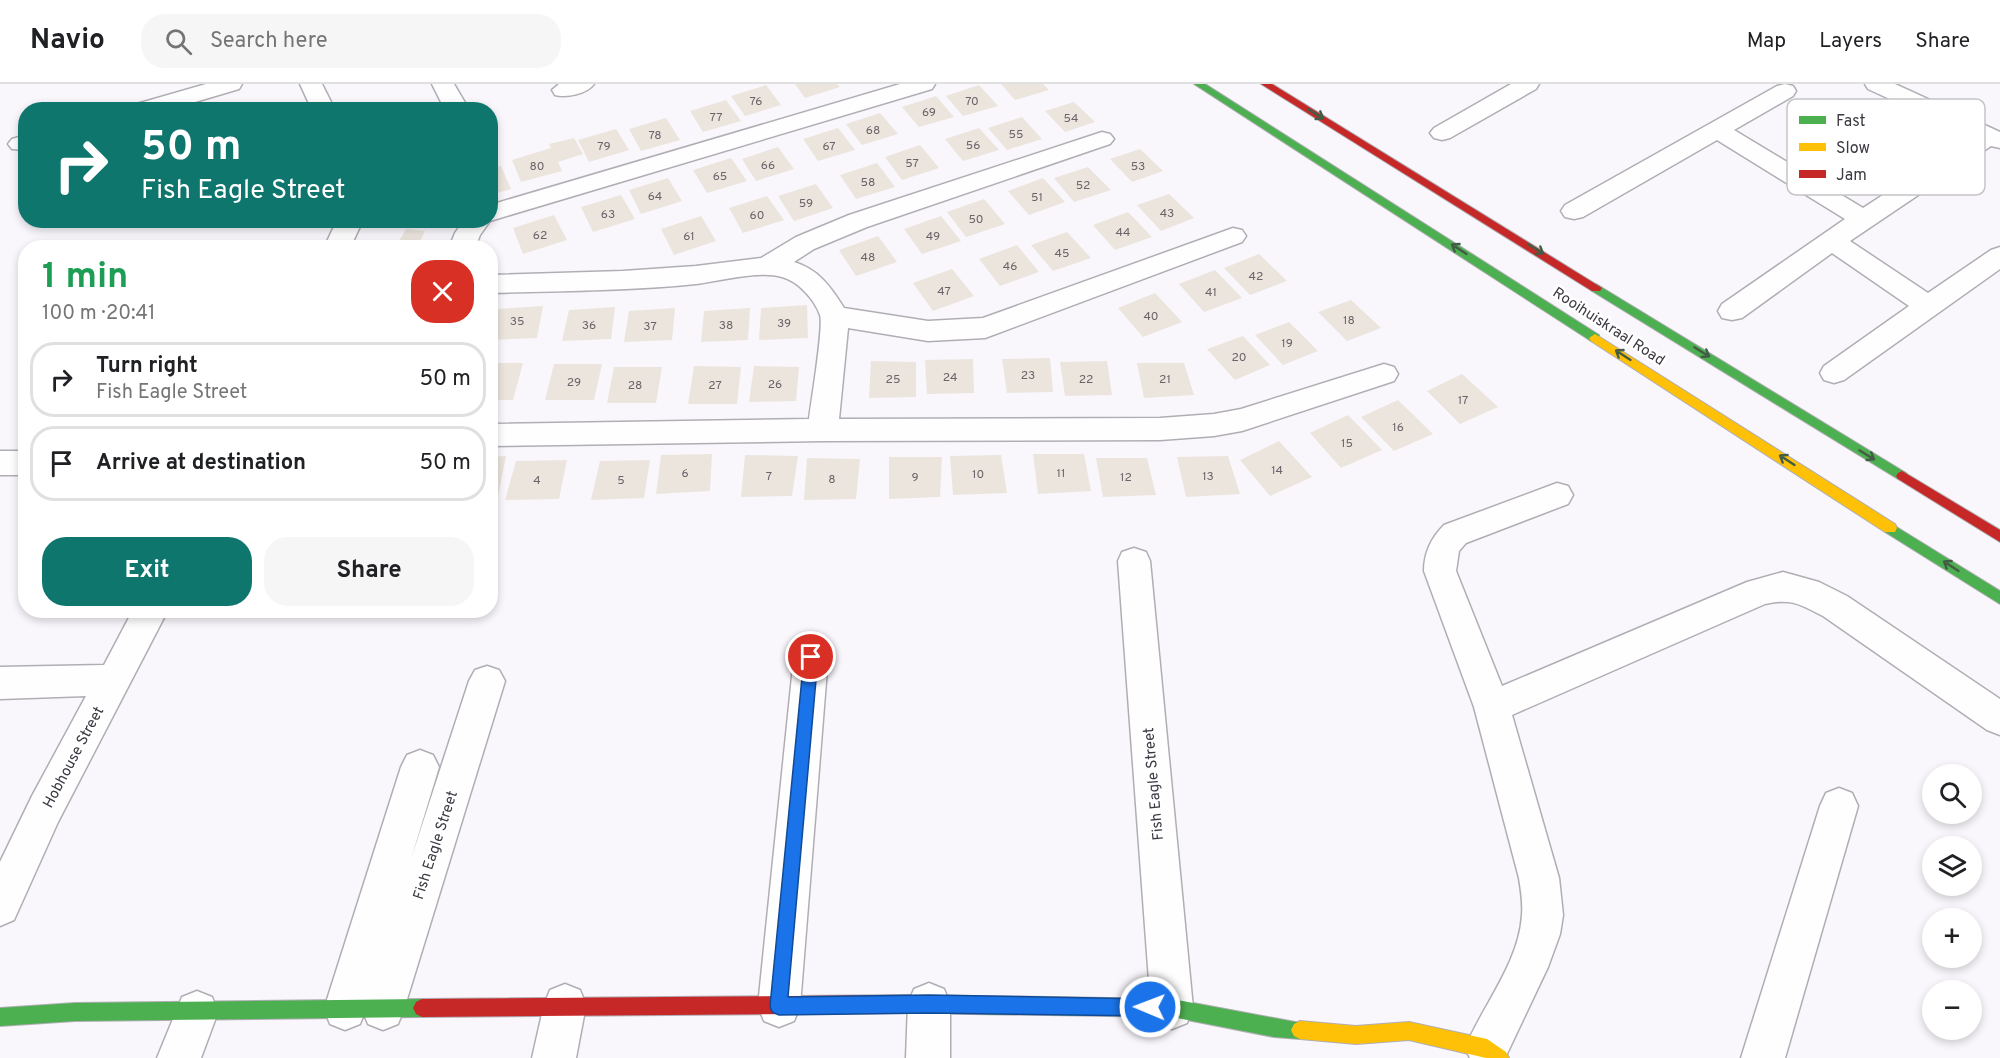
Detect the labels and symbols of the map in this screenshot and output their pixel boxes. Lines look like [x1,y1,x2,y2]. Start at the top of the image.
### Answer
house number: 76 [750,94,762,110]
house number: 70 [965,94,979,110]
legend [1787,99,1985,195]
house number: 69 [922,105,936,121]
one-way arrow [1307,109,1324,121]
house number: 77 [710,110,722,126]
house number: 54 [1063,111,1079,127]
text: Fast [1836,112,1866,132]
house number: 68 [866,123,880,139]
house number: 55 [1009,127,1023,143]
house number: 78 [648,128,662,144]
house number: 56 [966,138,980,154]
house number: 79 [597,139,611,155]
house number: 67 [822,139,836,155]
text: Slow [1836,139,1870,159]
house number: 57 [905,156,919,172]
house number: 66 [761,158,775,174]
house number: 80 [530,159,544,175]
house number: 53 [1131,159,1145,175]
text: Jam [1836,166,1867,186]
house number: 65 [713,169,727,185]
house number: 58 [861,175,875,191]
house number: 52 [1076,178,1090,194]
house number: 64 [648,189,662,205]
house number: 51 [1031,190,1043,206]
house number: 59 [799,196,813,212]
house number: 43 [1160,206,1174,222]
house number: 63 [601,207,615,223]
house number: 60 [750,208,764,224]
house number: 50 [968,212,984,228]
house number: 44 [1116,225,1130,241]
house number: 62 [533,228,547,244]
house number: 61 [683,229,695,245]
house number: 49 [926,229,940,245]
one-way arrow [1451,242,1468,254]
one-way arrow [1527,244,1544,256]
house number: 45 [1055,246,1069,262]
house number: 48 [861,250,875,266]
house number: 46 [1003,259,1017,275]
house number: 42 [1249,269,1263,285]
house number: 47 [937,284,951,300]
street label: Rooihuiskraal Road [1549,284,1668,371]
house number: 41 [1205,285,1217,301]
house number: 40 [1143,309,1159,325]
house number: 18 [1343,313,1355,329]
house number: 35 [510,314,524,330]
house number: 39 [777,316,791,332]
house number: 36 [582,318,596,334]
house number: 38 [719,318,733,334]
house number: 37 [643,319,657,335]
house number: 19 [1281,336,1293,352]
one-way arrow [1693,347,1710,359]
one-way arrow [1615,348,1632,360]
house number: 20 [1231,350,1247,366]
house number: 23 [1021,368,1035,384]
house number: 24 [943,370,957,386]
house number: 25 [886,372,900,388]
house number: 22 [1079,372,1093,388]
house number: 21 [1159,372,1171,388]
house number: 29 [567,375,581,391]
house number: 26 [768,377,782,393]
house number: 28 [628,378,642,394]
house number: 27 [708,378,722,394]
house number: 17 [1458,393,1468,409]
house number: 16 [1392,420,1404,436]
house number: 15 [1341,436,1353,452]
one-way arrow [1858,450,1875,462]
one-way arrow [1779,454,1796,466]
house number: 14 [1271,463,1283,479]
house number: 6 [681,466,689,482]
house number: 11 [1057,466,1065,482]
house number: 10 [972,467,984,483]
house number: 7 [766,469,772,485]
house number: 13 [1202,469,1214,485]
house number: 9 [911,470,919,486]
house number: 12 [1120,470,1132,486]
house number: 8 [828,472,836,488]
house number: 4 [533,473,541,489]
house number: 5 [617,473,625,489]
one-way arrow [1943,560,1960,572]
pin [785,631,836,682]
street label: Hobhouse Street [40,704,109,812]
street label: Fish Eagle Street [1140,726,1169,841]
street label: Fish Eagle Street [410,789,463,902]
position arrow [1118,975,1182,1039]

